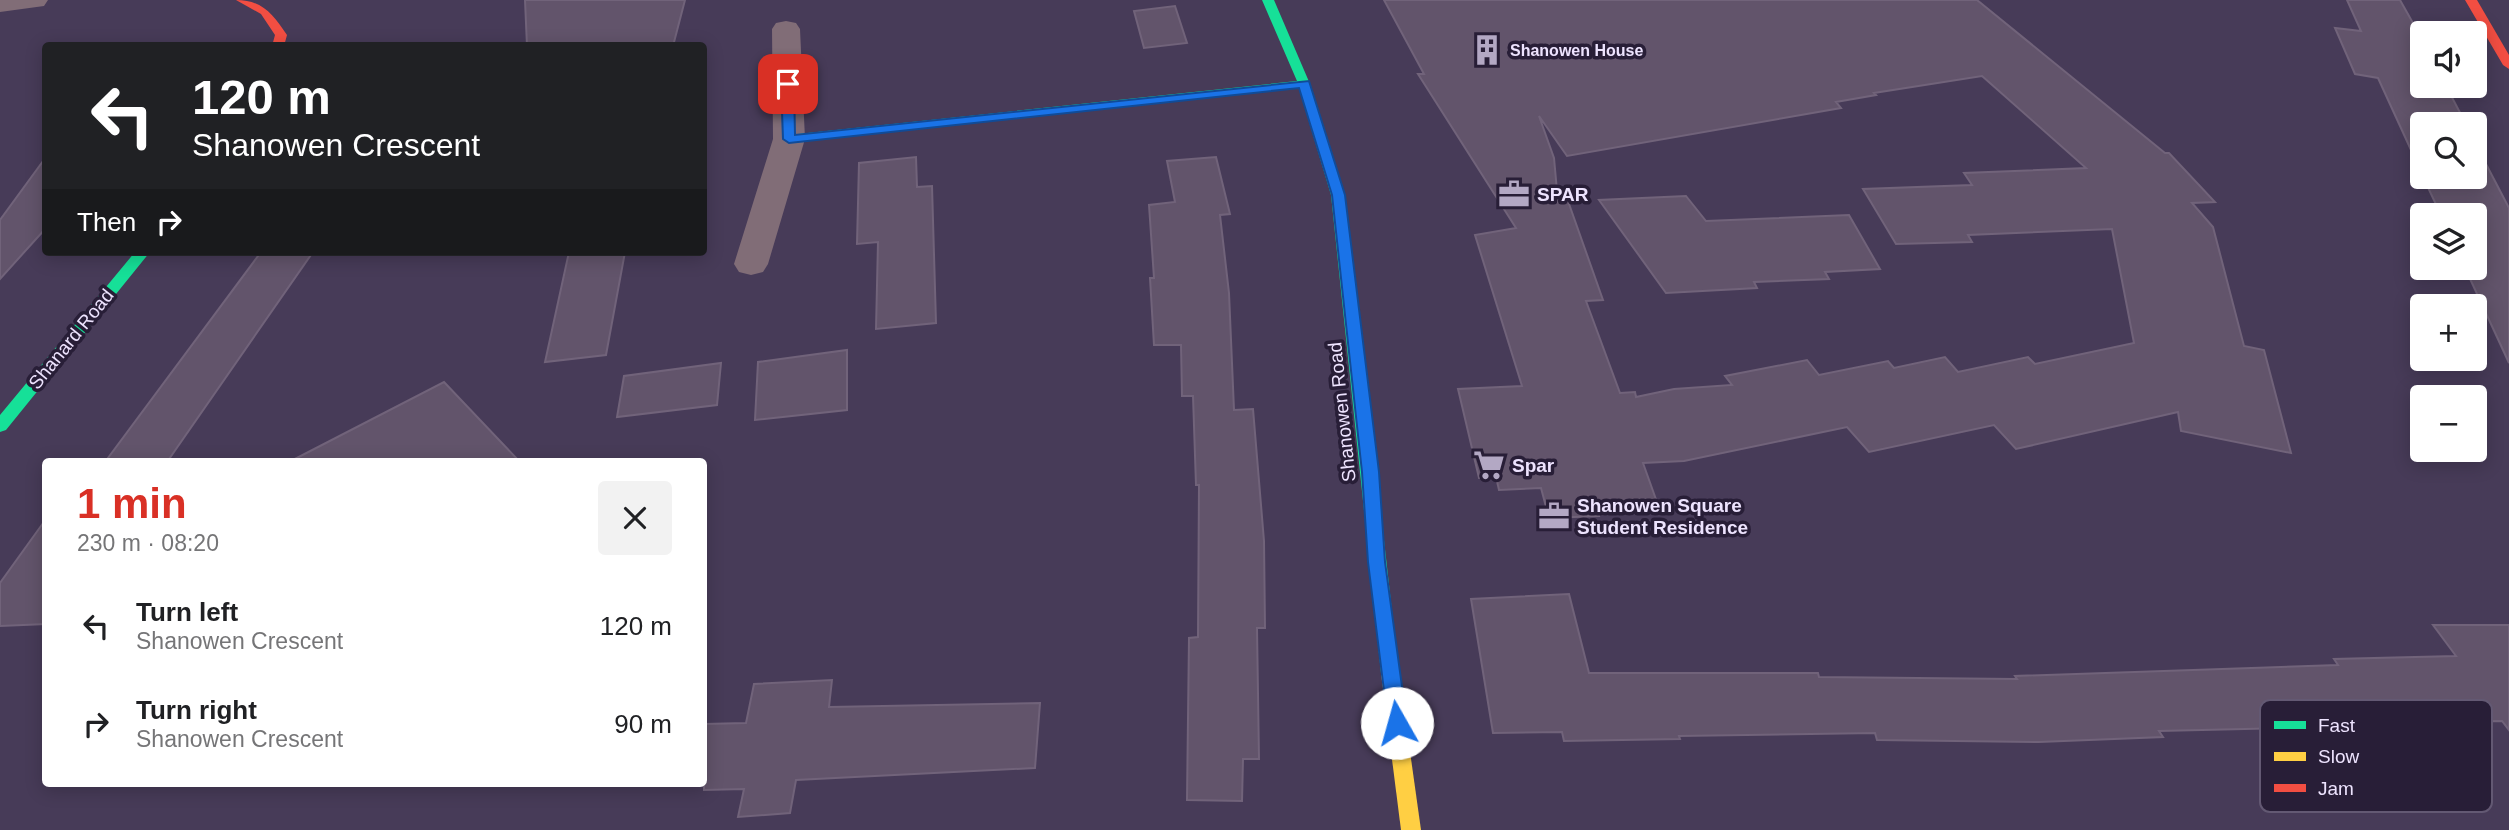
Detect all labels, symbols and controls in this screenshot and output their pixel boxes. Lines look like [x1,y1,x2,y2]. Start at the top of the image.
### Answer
map controls [2410,21,2487,462]
button: sound [2410,21,2487,98]
building icon: Shanowen House [1470,33,1504,67]
place label: Shanowen House [1510,42,1643,59]
pin [758,54,818,114]
icon: arrive [769,65,807,103]
icon: left [77,70,168,161]
text: 120 m [192,70,331,124]
button: search [2410,112,2487,189]
text: Shanowen Crescent [192,127,480,163]
office icon: SPAR [1497,177,1531,211]
place label: SPAR [1537,184,1589,205]
icon: right [150,203,188,241]
button: layers [2410,203,2487,280]
text: Then [77,207,136,237]
street label: Shanard Road [24,285,118,393]
button: + [2410,294,2487,371]
street label: Shanowen Road [1324,341,1360,483]
button: − [2410,385,2487,462]
supermarket icon: Spar [1472,448,1506,482]
place label: Spar [1512,455,1555,476]
text: 1 min [77,480,187,527]
button: close [598,481,672,555]
place label: Shanowen Square Student Residence [1577,495,1748,538]
office icon: Shanowen Square Student Residence [1537,499,1571,533]
text: 230 m · 08:20 [77,530,219,556]
text: Turn left [136,597,238,627]
icon: left [77,607,115,645]
text: 120 m [600,611,672,641]
text: Shanowen Crescent [136,628,343,654]
position arrow [1360,686,1434,760]
text: Turn right [136,695,257,725]
legend [2260,700,2492,812]
icon: right [77,705,115,743]
text: 90 m [614,709,672,739]
text: Fast [2318,715,2356,736]
text: Shanowen Crescent [136,726,343,752]
text: Slow [2318,746,2359,767]
text: Jam [2318,778,2354,799]

